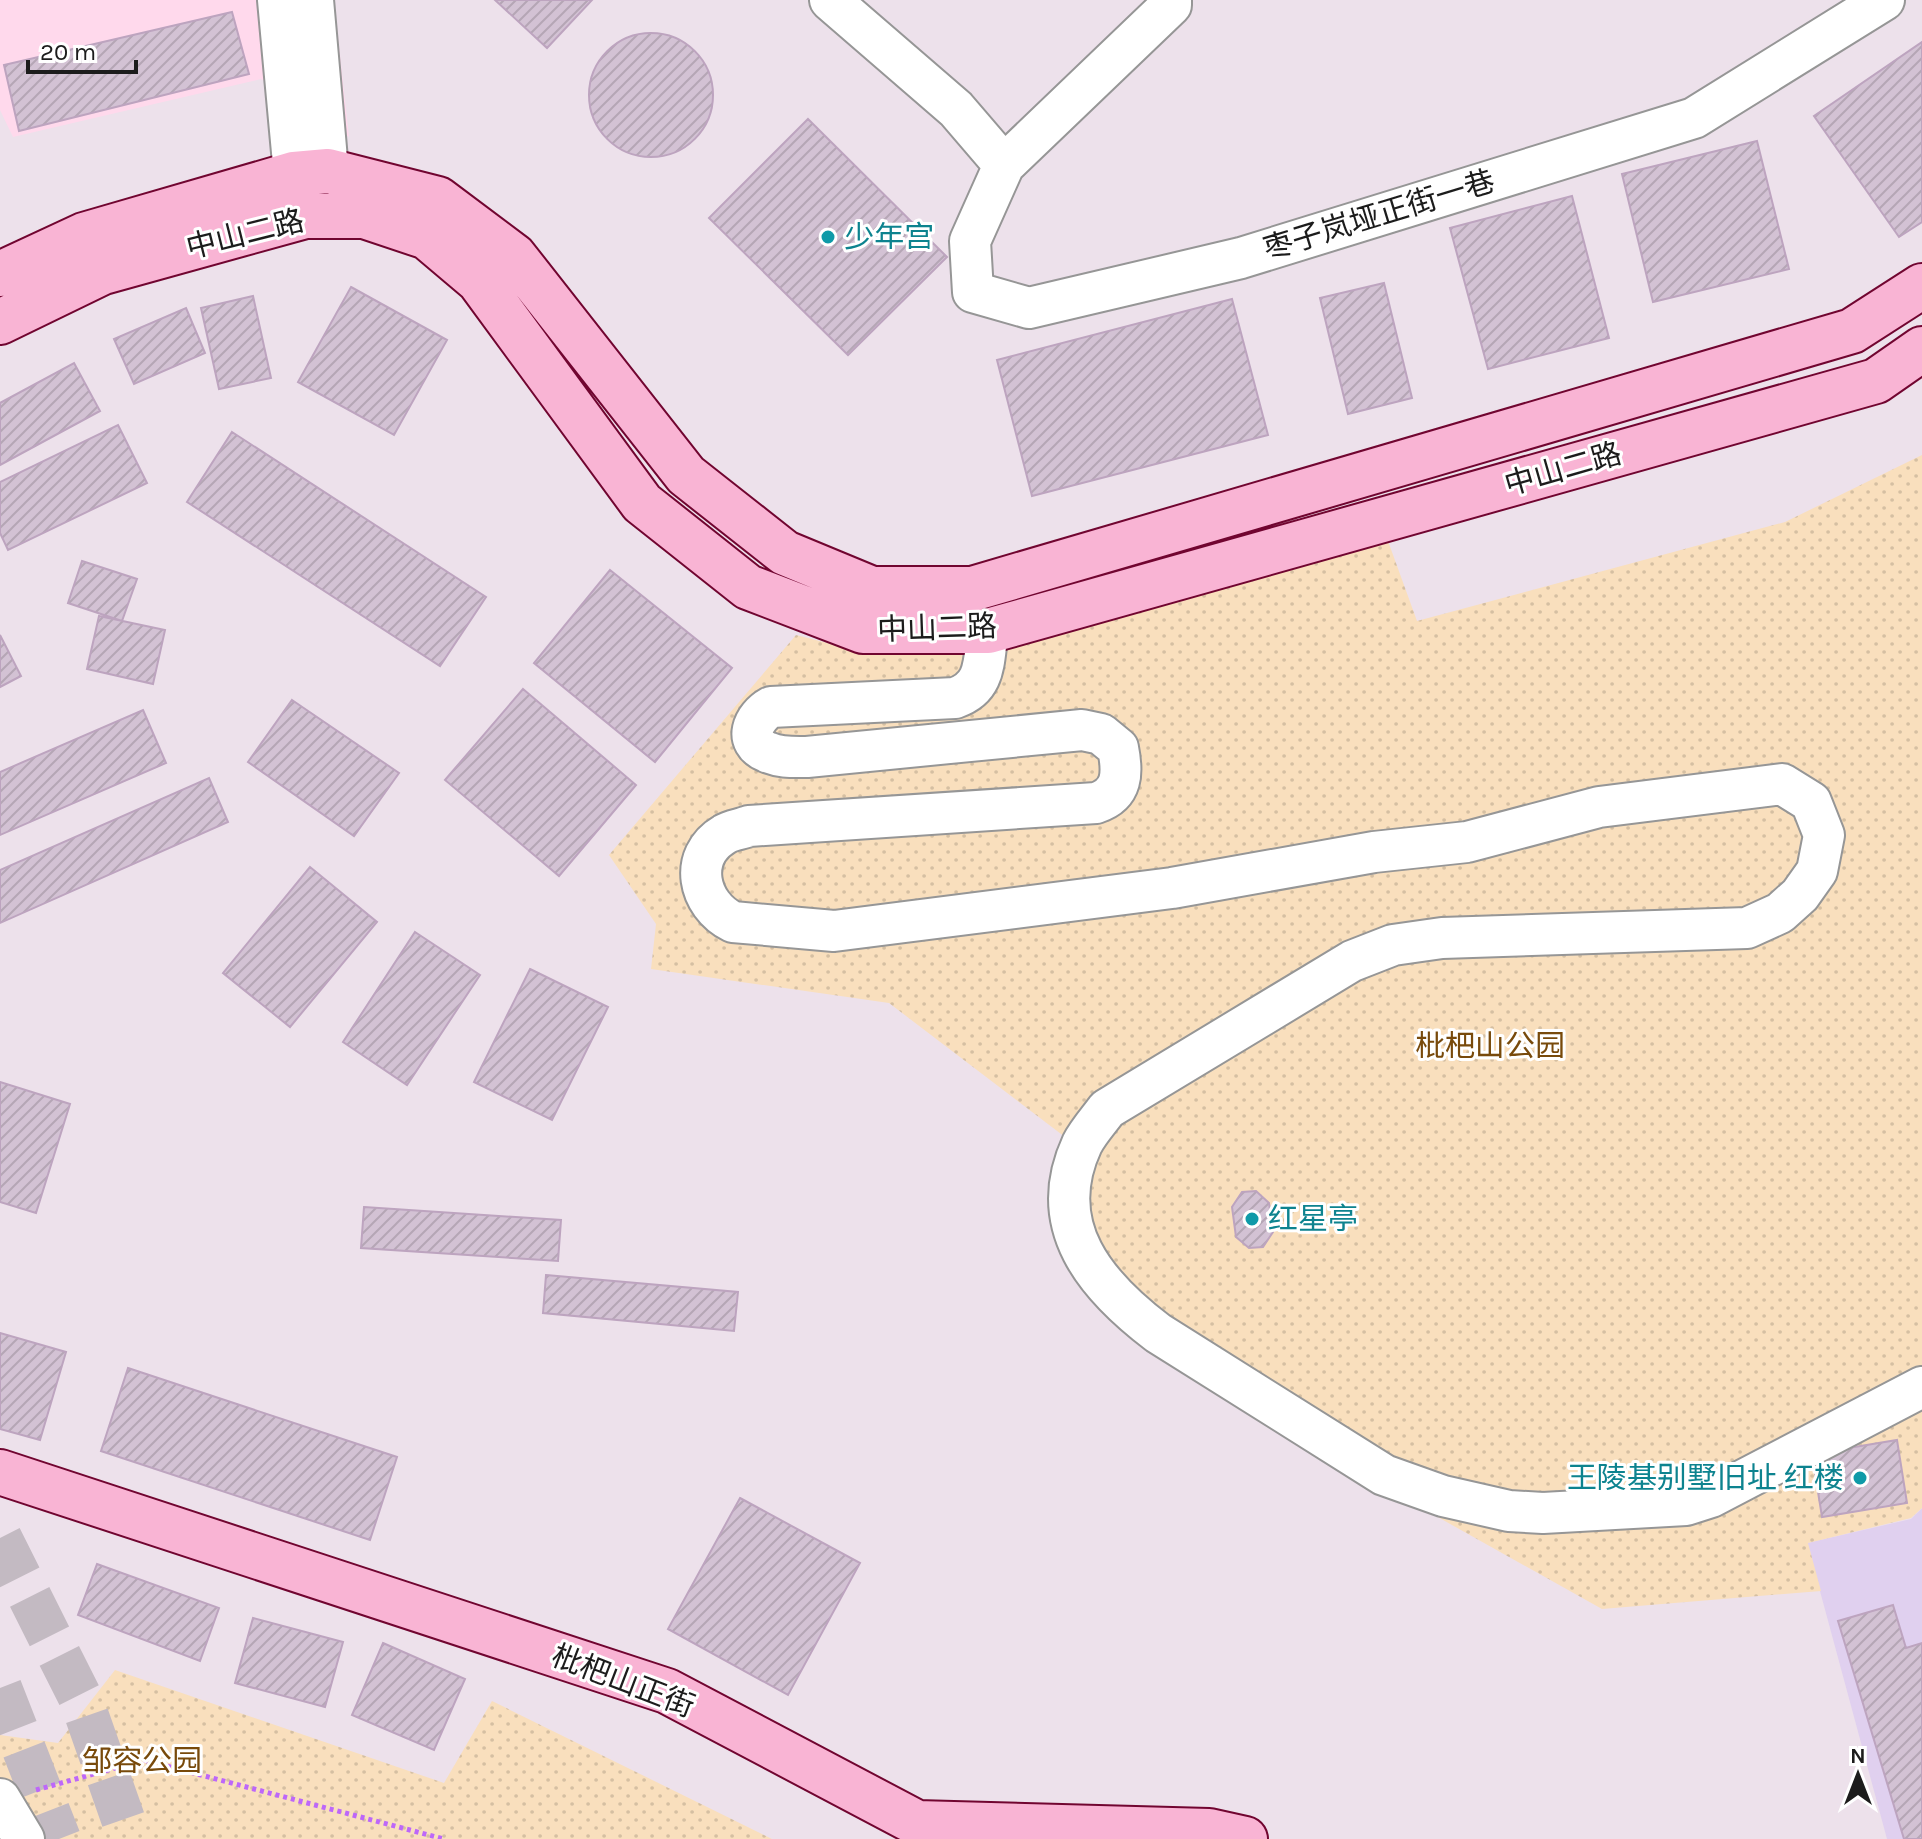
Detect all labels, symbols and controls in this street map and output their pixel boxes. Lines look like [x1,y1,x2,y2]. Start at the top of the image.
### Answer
scale bar [28,24,136,74]
text: 20 m [40,38,96,66]
street label: 枣子岚垭正街一巷 [1259,163,1499,267]
street label: 中山二路 [182,202,308,266]
place label: 少年宫 [844,219,934,255]
marker: 少年宫 [819,228,837,246]
street label: 中山二路 [1500,435,1626,503]
street label: 中山二路 [876,608,998,648]
park label: 枇杷山公园 [1415,1028,1565,1064]
place label: 红星亭 [1268,1201,1358,1237]
marker: 红星亭 [1243,1210,1261,1228]
place label: 王陵基别墅旧址 红楼 [1567,1460,1844,1496]
marker: 王陵基别墅旧址 红楼 [1851,1469,1869,1487]
street label: 枇杷山正街 [547,1637,699,1725]
north arrow [1818,1735,1898,1815]
park label: 邹容公园 [82,1743,202,1779]
text: N [1850,1743,1866,1769]

